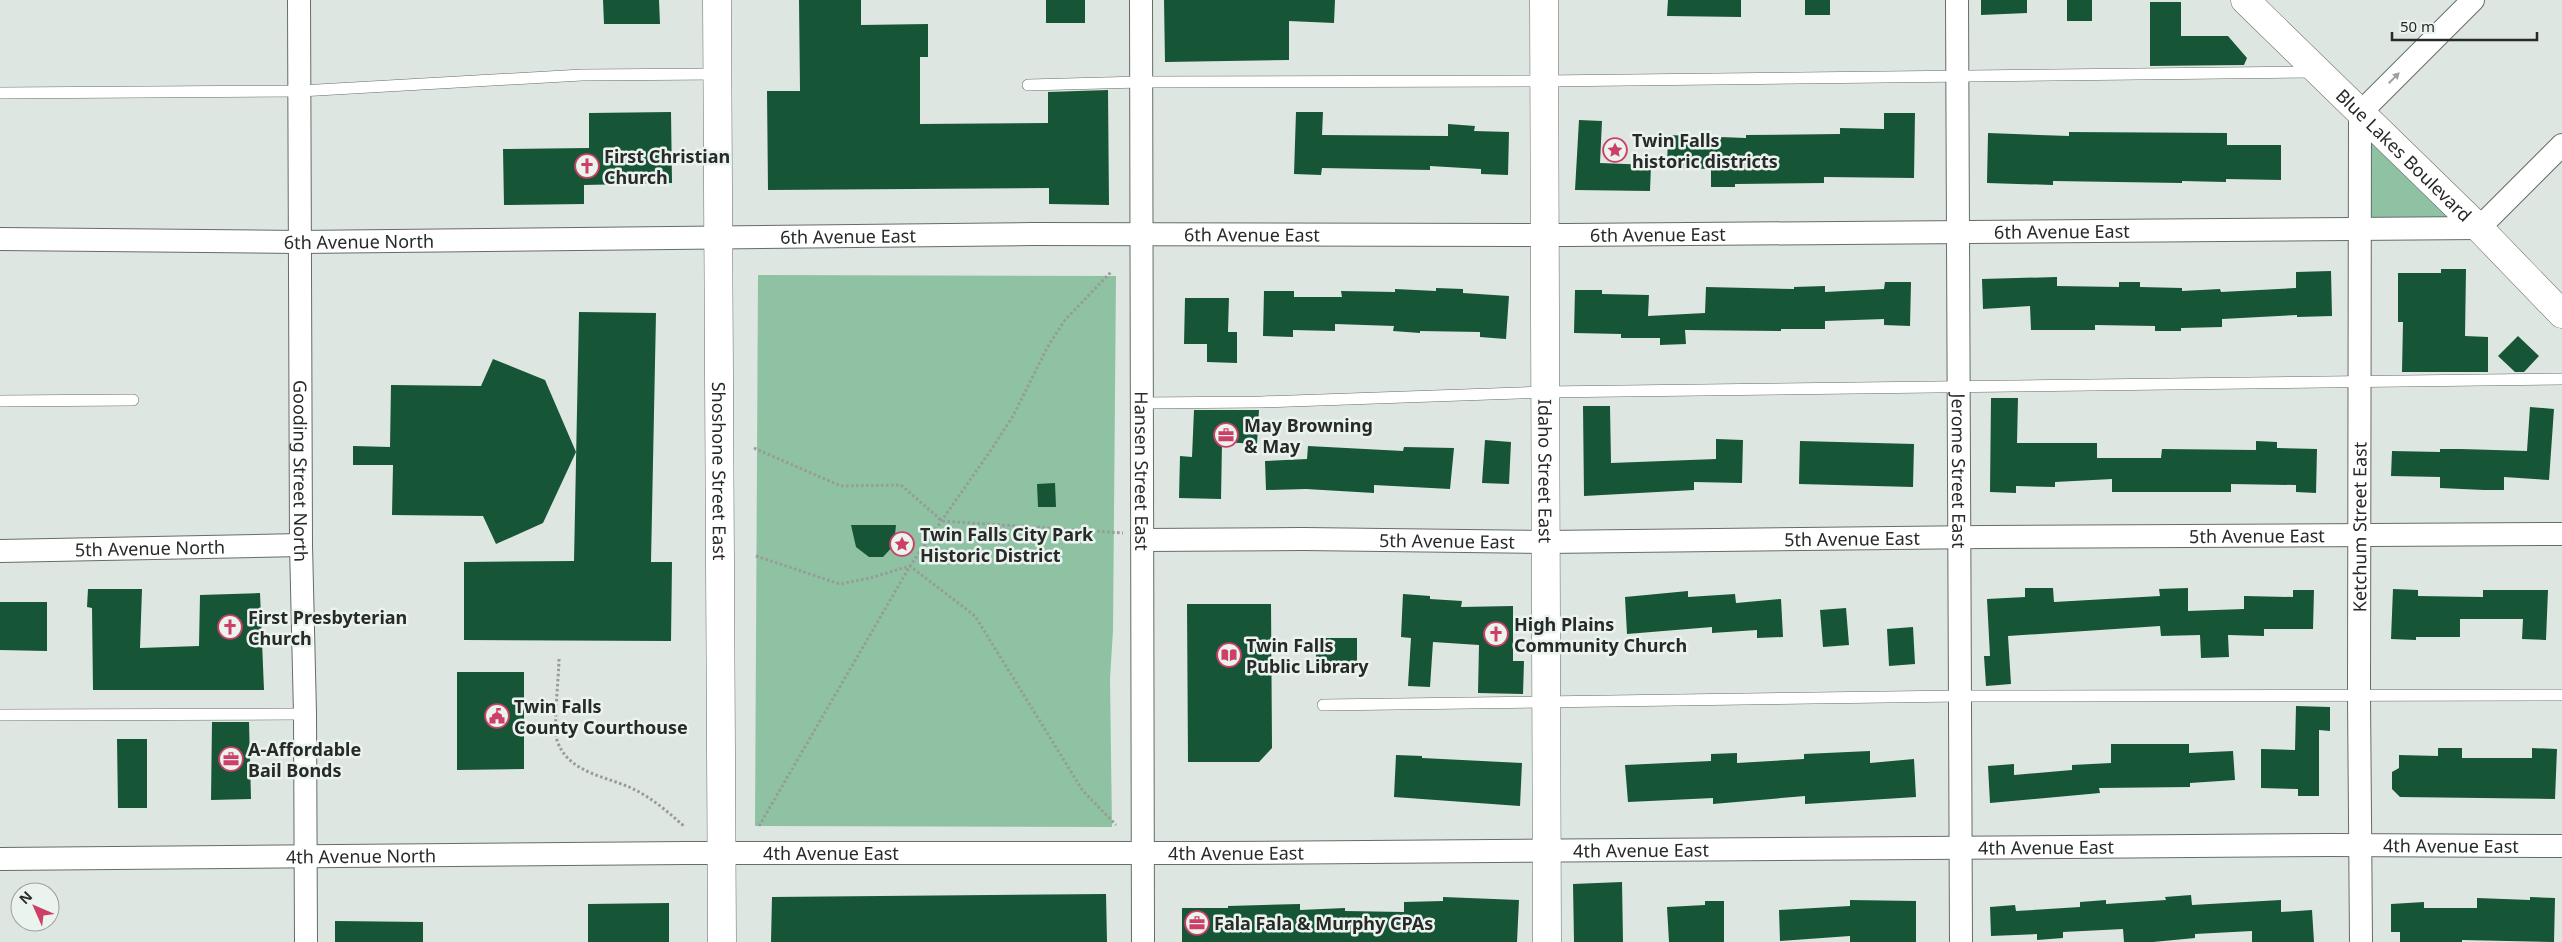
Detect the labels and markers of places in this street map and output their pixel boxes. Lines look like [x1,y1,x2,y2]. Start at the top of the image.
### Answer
place label: Twin Falls historic districts [1632,128,1778,173]
place icon: Twin Falls historic districts [1602,137,1628,163]
place label: First Christian Church [604,144,730,189]
church icon: First Christian Church [574,153,600,179]
place label: May Browning & May [1244,413,1373,458]
office icon: May Browning & May [1213,422,1239,448]
place label: Twin Falls City Park Historic District [920,522,1094,567]
place icon: Twin Falls City Park Historic District [889,531,915,557]
place label: First Presbyterian Church [248,605,407,650]
place label: High Plains Community Church [1514,612,1687,657]
church icon: First Presbyterian Church [217,614,243,640]
church icon: High Plains Community Church [1483,621,1509,647]
place label: Twin Falls Public Library [1246,633,1369,678]
library icon: Twin Falls Public Library [1216,642,1242,668]
place label: Twin Falls County Courthouse [514,694,688,739]
public building icon: Twin Falls County Courthouse [484,703,510,729]
place label: A-Affordable Bail Bonds [248,737,361,782]
office icon: A-Affordable Bail Bonds [218,746,244,772]
office icon: Fala Fala & Murphy CPAs [1184,910,1210,936]
place label: Fala Fala & Murphy CPAs [1214,911,1433,935]

